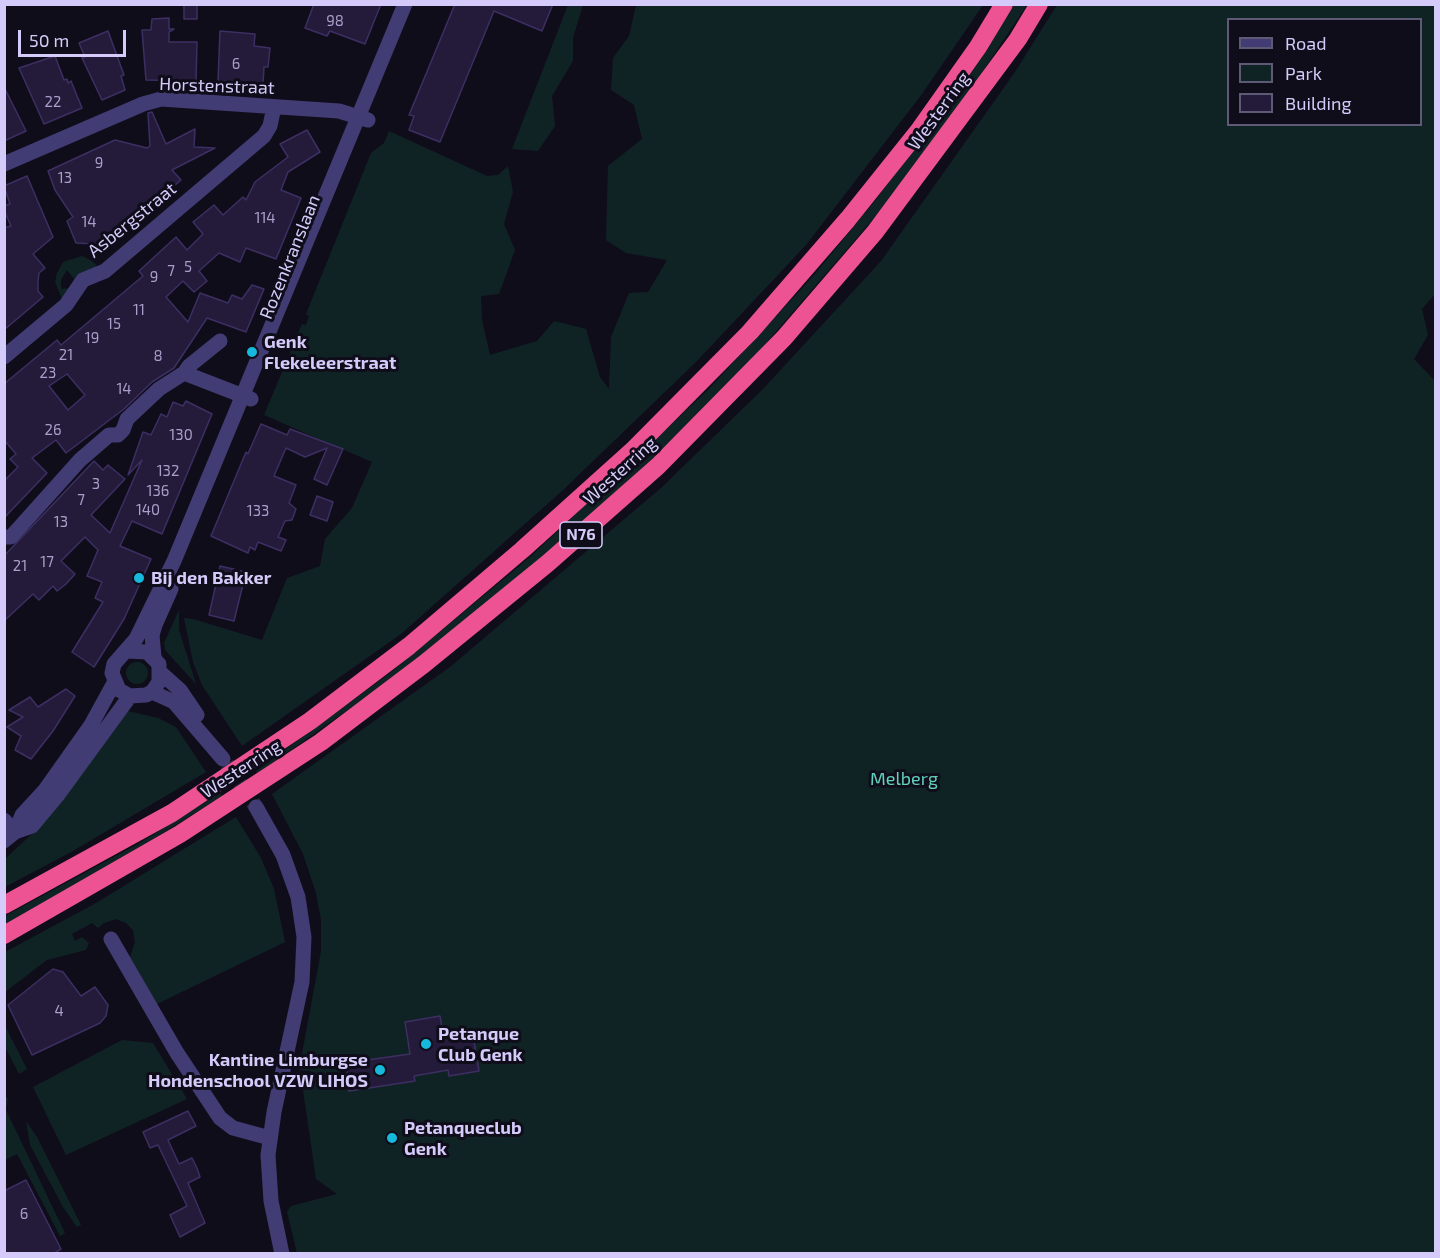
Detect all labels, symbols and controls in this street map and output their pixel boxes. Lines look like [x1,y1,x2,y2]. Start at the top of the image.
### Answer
house number: 98 [326,12,344,30]
scale bar [21,18,129,56]
legend [1227,18,1422,126]
text: 50 m [29,29,69,51]
text: Road [1285,32,1326,54]
house number: 6 [232,55,240,73]
text: Park [1285,62,1322,84]
street label: Westerring [903,68,975,154]
street label: Horstenstraat [159,73,275,99]
text: Building [1285,92,1352,114]
house number: 22 [45,93,61,111]
house number: 9 [95,154,103,172]
house number: 13 [58,169,72,187]
street label: Asbergstraat [84,178,180,262]
street label: Rozenkranslaan [255,192,325,322]
house number: 114 [254,209,276,227]
house number: 14 [81,213,97,231]
house number: 5 [184,258,192,276]
house number: 7 [167,262,175,280]
house number: 9 [150,268,158,286]
house number: 11 [133,301,145,319]
house number: 15 [107,315,121,333]
house number: 19 [85,329,99,347]
place label: Genk Flekeleerstraat [264,331,396,374]
marker: Genk Flekeleerstraat [245,345,259,359]
house number: 21 [59,346,73,364]
house number: 8 [153,347,163,365]
house number: 23 [40,364,56,382]
house number: 14 [116,380,132,398]
house number: 26 [44,421,62,439]
house number: 130 [169,426,193,444]
street label: Westerring [579,432,661,510]
house number: 132 [157,462,179,480]
house number: 3 [92,475,100,493]
house number: 136 [147,482,169,500]
house number: 7 [77,491,85,509]
house number: 140 [136,501,160,519]
house number: 133 [247,502,269,520]
house number: 13 [54,513,68,531]
road number: N76 [560,522,602,548]
house number: 17 [40,553,54,571]
house number: 21 [13,557,27,575]
place label: Bij den Bakker [151,567,271,589]
marker: Bij den Bakker [132,571,146,585]
street label: Westerring [197,735,285,803]
park label: Melberg [870,768,938,790]
house number: 4 [54,1002,64,1020]
place label: Petanque Club Genk [438,1023,522,1066]
marker: Petanque Club Genk [419,1037,433,1051]
place label: Kantine Limburgse Hondenschool VZW LIHOS [148,1049,368,1092]
marker: Kantine Limburgse Hondenschool VZW LIHOS [373,1063,387,1077]
place label: Petanqueclub Genk [404,1117,522,1160]
marker: Petanqueclub Genk [385,1131,399,1145]
house number: 6 [20,1205,28,1223]

